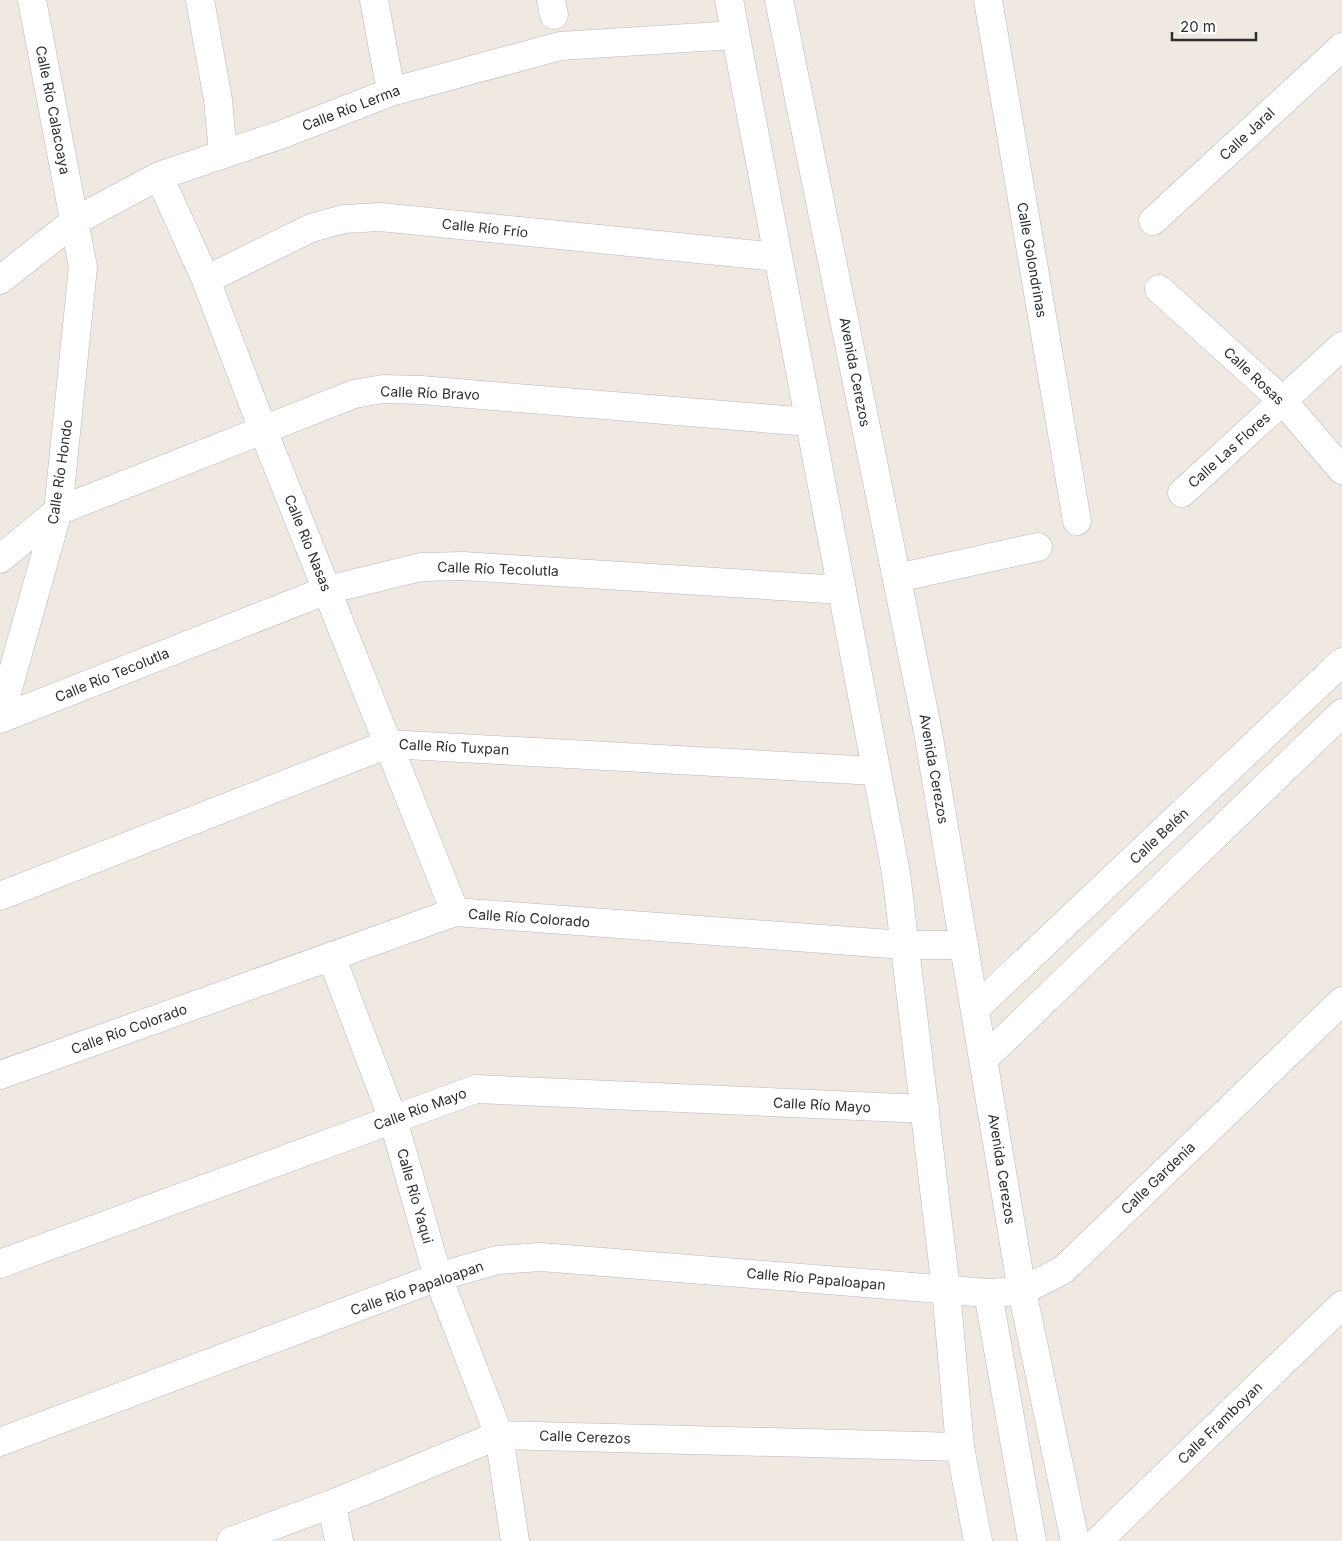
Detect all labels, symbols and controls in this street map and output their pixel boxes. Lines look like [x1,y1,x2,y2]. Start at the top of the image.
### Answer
scale bar [1172,10,1256,42]
text: 20 m [1180,17,1216,36]
street label: Calle Río Calacoaya [33,44,74,176]
street label: Calle Río Lerma [300,81,402,134]
street label: Calle Jaral [1216,104,1278,163]
street label: Calle Golondrinas [1014,201,1051,319]
street label: Calle Río Frío [441,215,529,240]
street label: Avenida Cerezos [837,316,874,428]
street label: Calle Rosas [1220,343,1288,408]
street label: Calle Río Bravo [380,382,480,403]
street label: Calle Las Flores [1184,408,1273,491]
street label: Calle Río Hondo [44,418,75,525]
street label: Calle Río Nasas [281,492,336,594]
street label: Calle Río Tecolutla [437,558,559,579]
street label: Calle Río Tecolutla [52,644,171,705]
street label: Avenida Cerezos [916,713,953,825]
street label: Calle Río Tuxpan [398,735,510,758]
street label: Calle Belén [1126,804,1192,867]
street label: Calle Río Colorado [467,905,591,930]
street label: Calle Río Colorado [68,1000,189,1057]
street label: Calle Río Mayo [371,1084,469,1133]
street label: Calle Río Mayo [773,1093,871,1116]
street label: Avenida Cerezos [985,1113,1020,1225]
street label: Calle Gardenia [1117,1138,1198,1217]
street label: Calle Río Yaqui [394,1146,437,1245]
street label: Calle Río Papaloapan [348,1257,486,1318]
street label: Calle Río Papaloapan [746,1264,886,1293]
street label: Calle Framboyan [1174,1378,1265,1467]
street label: Calle Cerezos [539,1426,631,1447]

